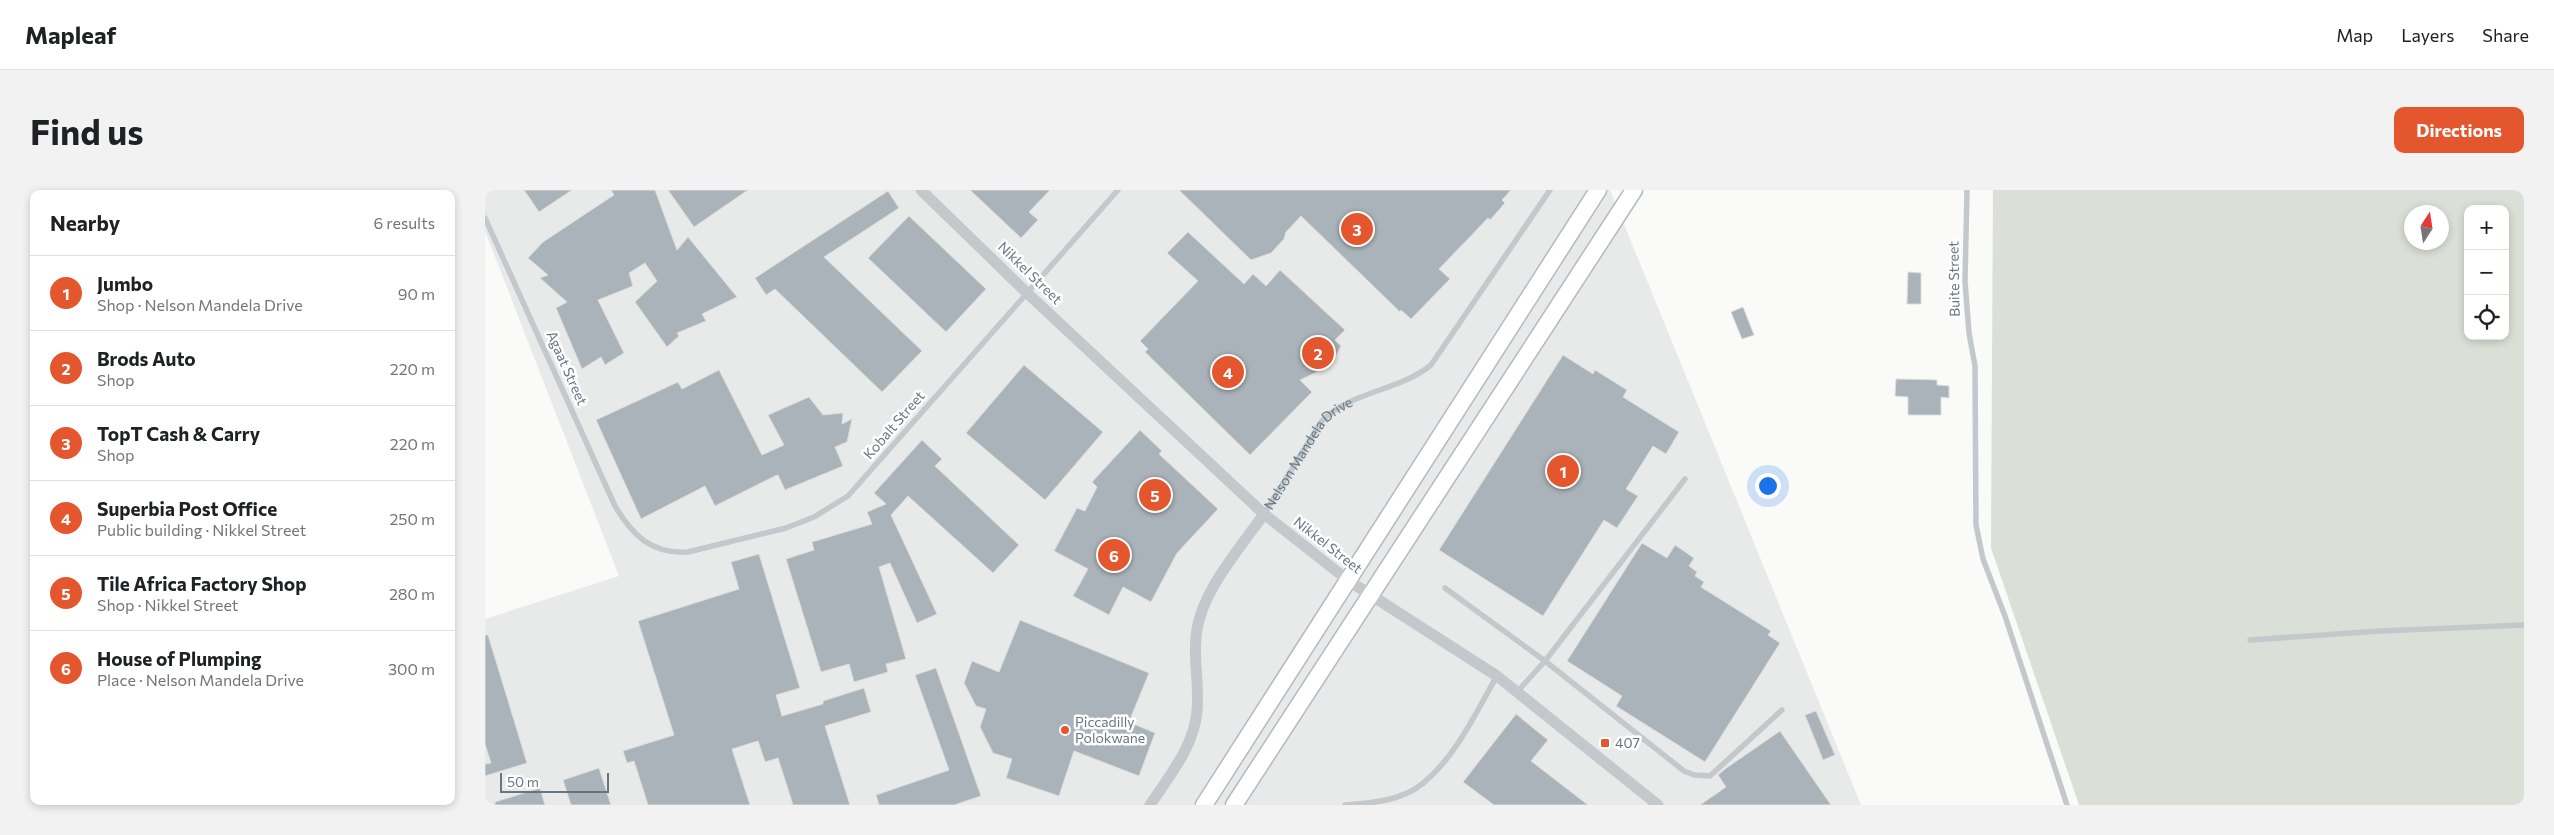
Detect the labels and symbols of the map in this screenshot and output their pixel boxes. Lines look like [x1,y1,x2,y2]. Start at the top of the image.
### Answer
north arrow [2404,205,2449,250]
pin: 3 [1341,210,1373,248]
street label: Nikkel Street [995,238,1066,307]
street label: Buite Street [1944,241,1963,317]
street label: Agaat Street [544,328,591,408]
pin: 2 [1302,334,1334,372]
pin: 4 [1212,353,1244,391]
street label: Kobalt Street [860,387,928,462]
street label: Nelson Mandela Drive [1260,393,1355,512]
pin: 1 [1547,452,1579,490]
your location [1755,473,1781,499]
pin: 5 [1139,476,1171,514]
street label: Nikkel Street [1291,513,1366,577]
pin: 6 [1098,536,1130,574]
place label: Piccadilly Polokwane [1075,713,1145,746]
marker: Piccadilly Polokwane [1059,724,1071,736]
place label: 407 [1615,734,1640,751]
marker: 407 [1599,737,1611,749]
scale bar [500,770,609,793]

